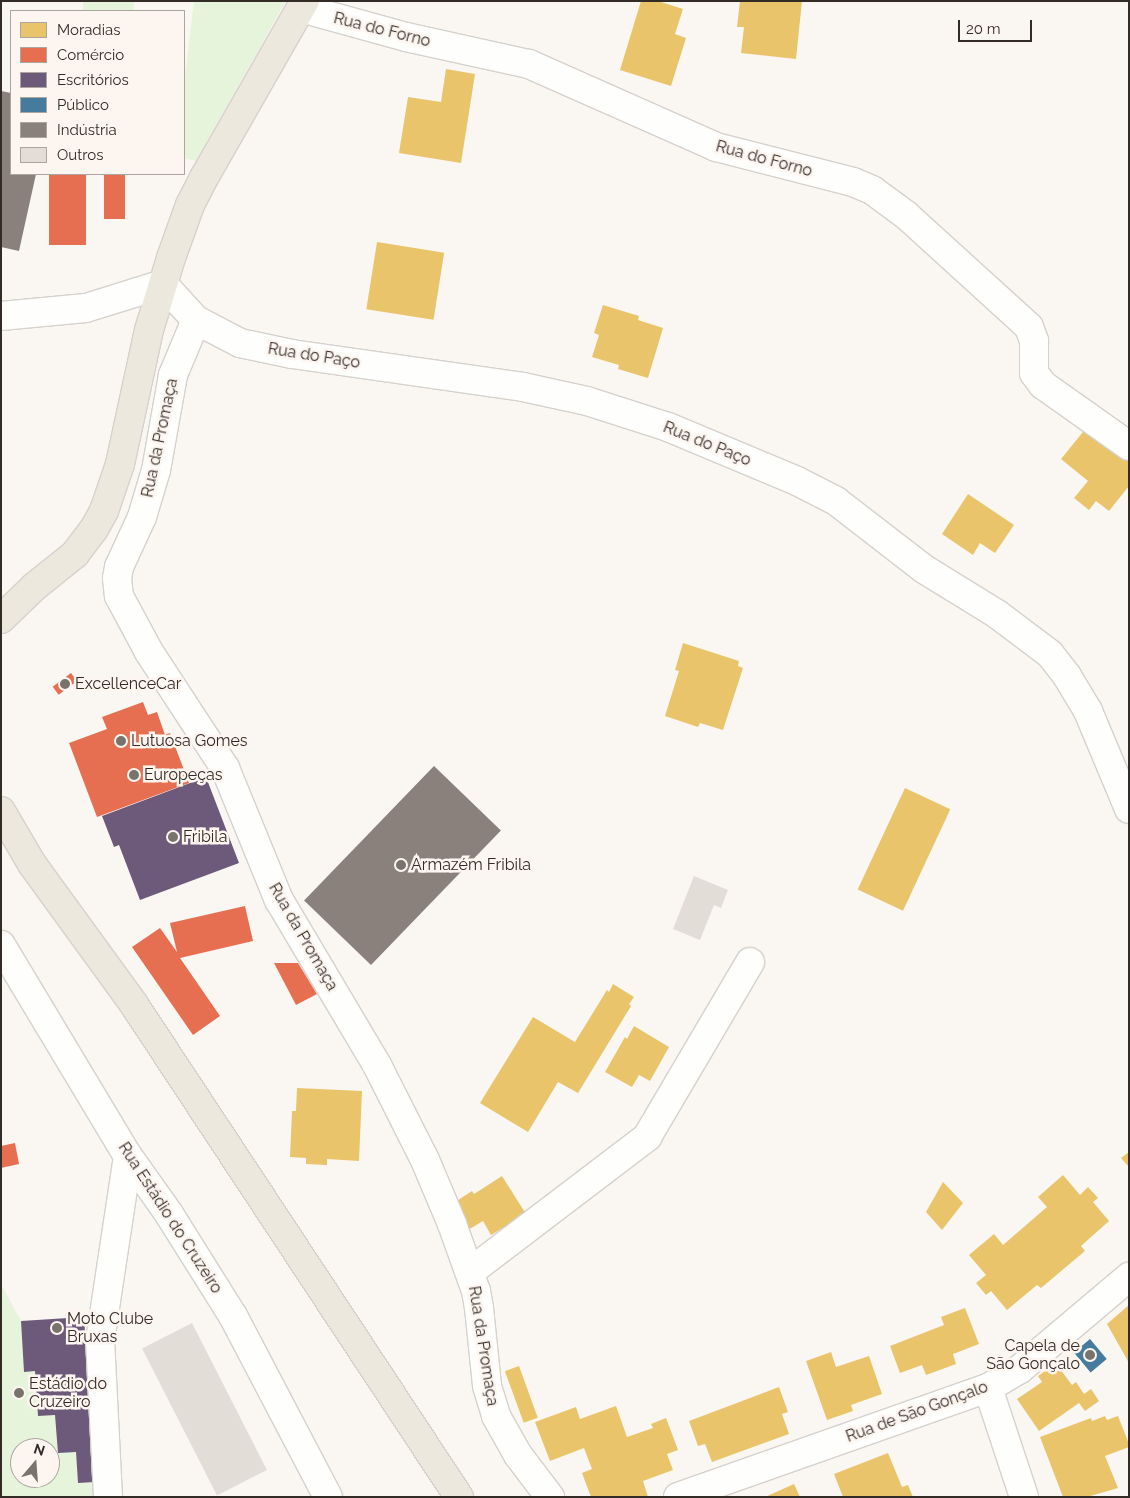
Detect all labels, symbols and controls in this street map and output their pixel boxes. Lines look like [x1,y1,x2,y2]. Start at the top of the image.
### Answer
street label: Rua do Forno [332,9,432,51]
legend [10,10,185,175]
scale bar [960,10,1034,42]
text: 20 m [966,20,1001,38]
text: Moradias [57,21,120,39]
text: Comércio [57,46,124,64]
text: Escritórios [57,71,129,89]
text: Público [57,96,109,114]
text: Indústria [57,121,117,139]
street label: Rua do Forno [714,137,814,181]
text: Outros [57,146,103,164]
street label: Rua do Paço [267,339,361,373]
street label: Rua da Promaça [138,377,182,499]
street label: Rua do Paço [660,418,754,470]
place label: ExcellenceCar [75,674,181,694]
marker: ExcellenceCar [59,678,71,690]
place label: Lutuosa Gomes [131,731,248,751]
marker: Lutuosa Gomes [115,735,127,747]
place label: Europeças [144,765,222,785]
marker: Europeças [128,769,140,781]
place label: Fribila [183,827,227,847]
marker: Fribila [167,831,179,843]
place label: Armazém Fribila [411,855,531,875]
marker: Armazém Fribila [395,859,407,871]
street label: Rua da Promaça [264,880,342,994]
street label: Rua Estádio do Cruzeiro [114,1139,226,1297]
street label: Rua da Promaça [464,1285,502,1407]
place label: Moto Clube Bruxas [67,1309,153,1347]
marker: Moto Clube Bruxas [51,1322,63,1334]
place label: Capela de São Gonçalo [986,1336,1080,1374]
marker: Capela de São Gonçalo [1084,1349,1096,1361]
place label: Estádio do Cruzeiro [29,1374,107,1412]
street label: Rua de São Gonçalo [843,1377,991,1447]
marker: Estádio do Cruzeiro [13,1387,25,1399]
north arrow [10,1438,60,1488]
text: N [32,1440,47,1459]

